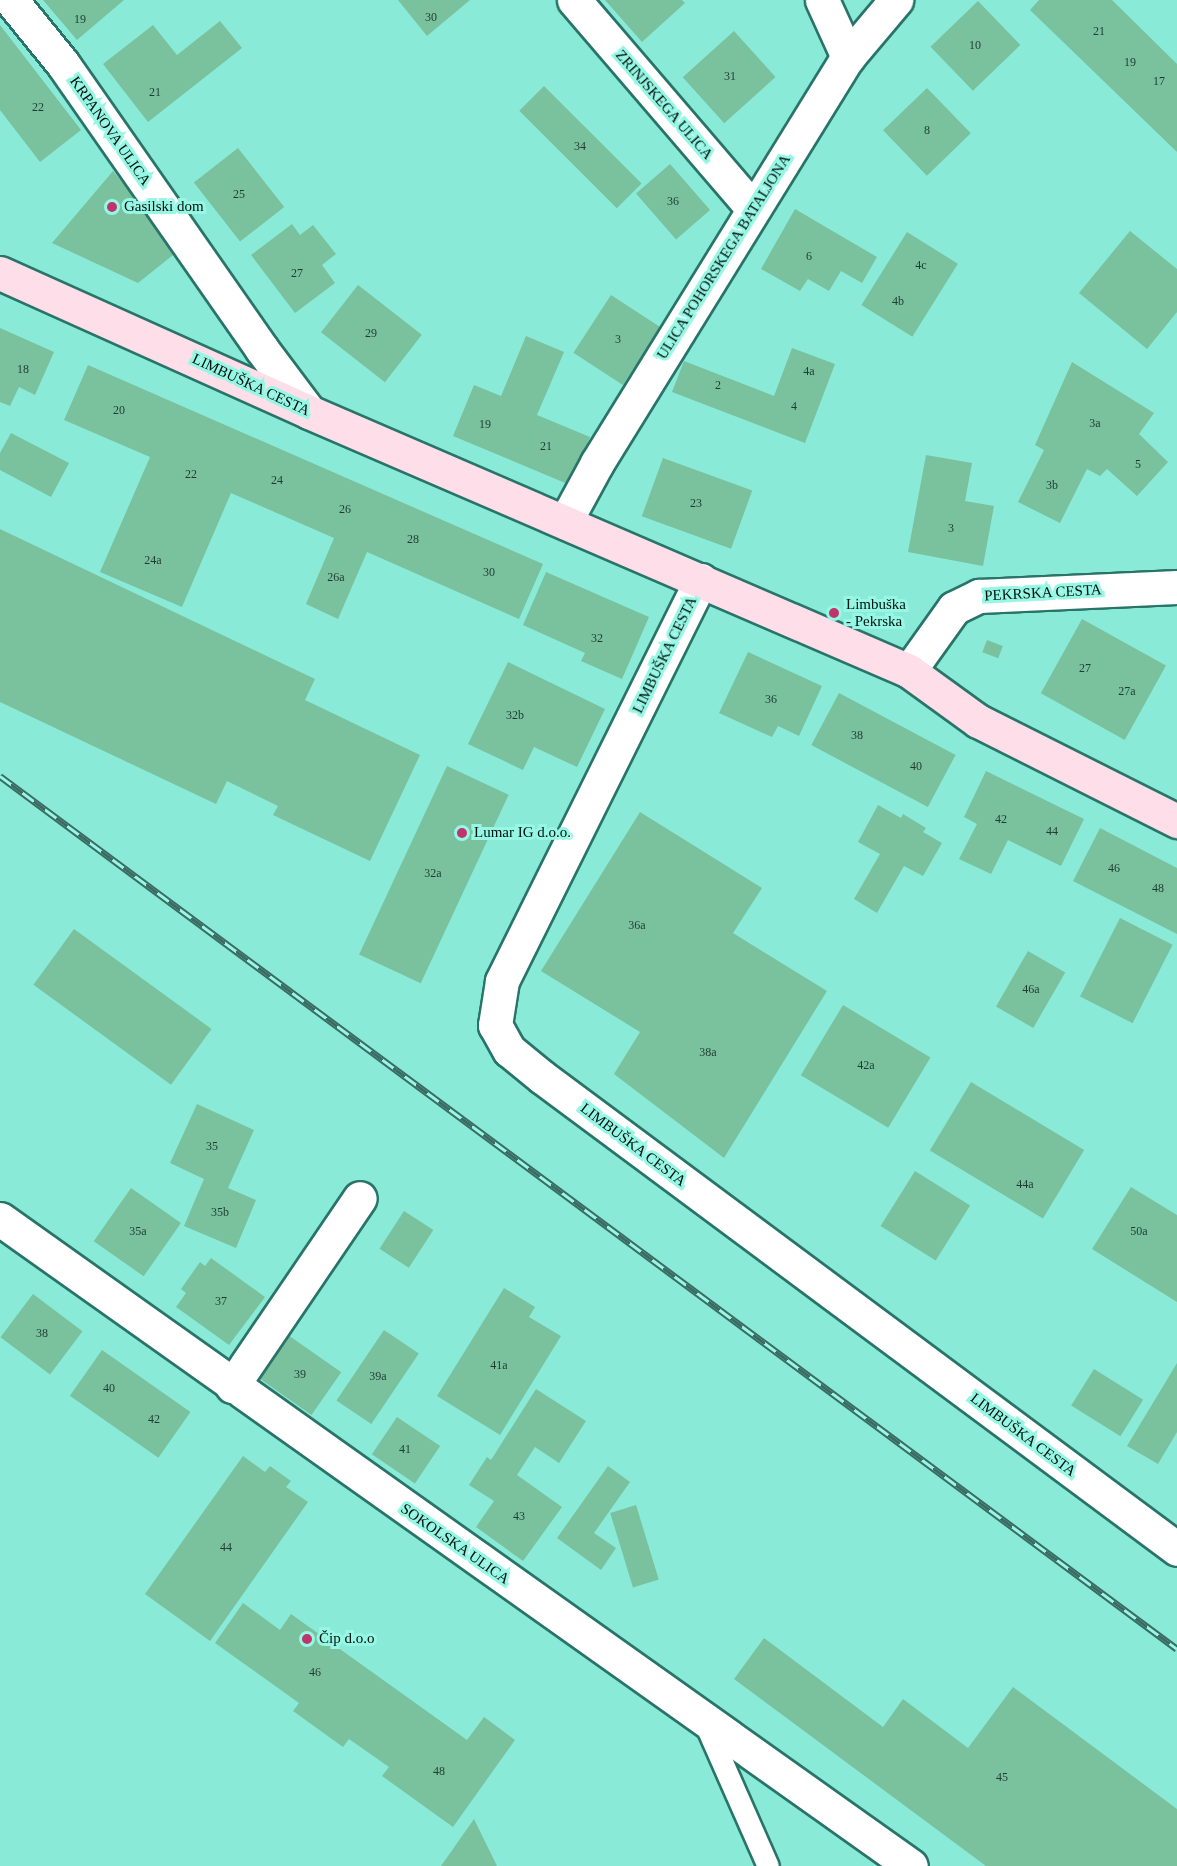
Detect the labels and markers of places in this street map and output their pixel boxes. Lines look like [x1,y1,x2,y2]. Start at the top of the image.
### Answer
place label: Gasilski dom [124,198,204,216]
marker: Gasilski dom [105,200,119,214]
place label: Limbuška - Pekrska [846,595,906,630]
marker: Limbuška - Pekrska [827,606,841,620]
place label: Lumar IG d.o.o. [474,824,571,842]
marker: Lumar IG d.o.o. [455,826,469,840]
place label: Čip d.o.o [319,1630,374,1648]
marker: Čip d.o.o [300,1632,314,1646]

